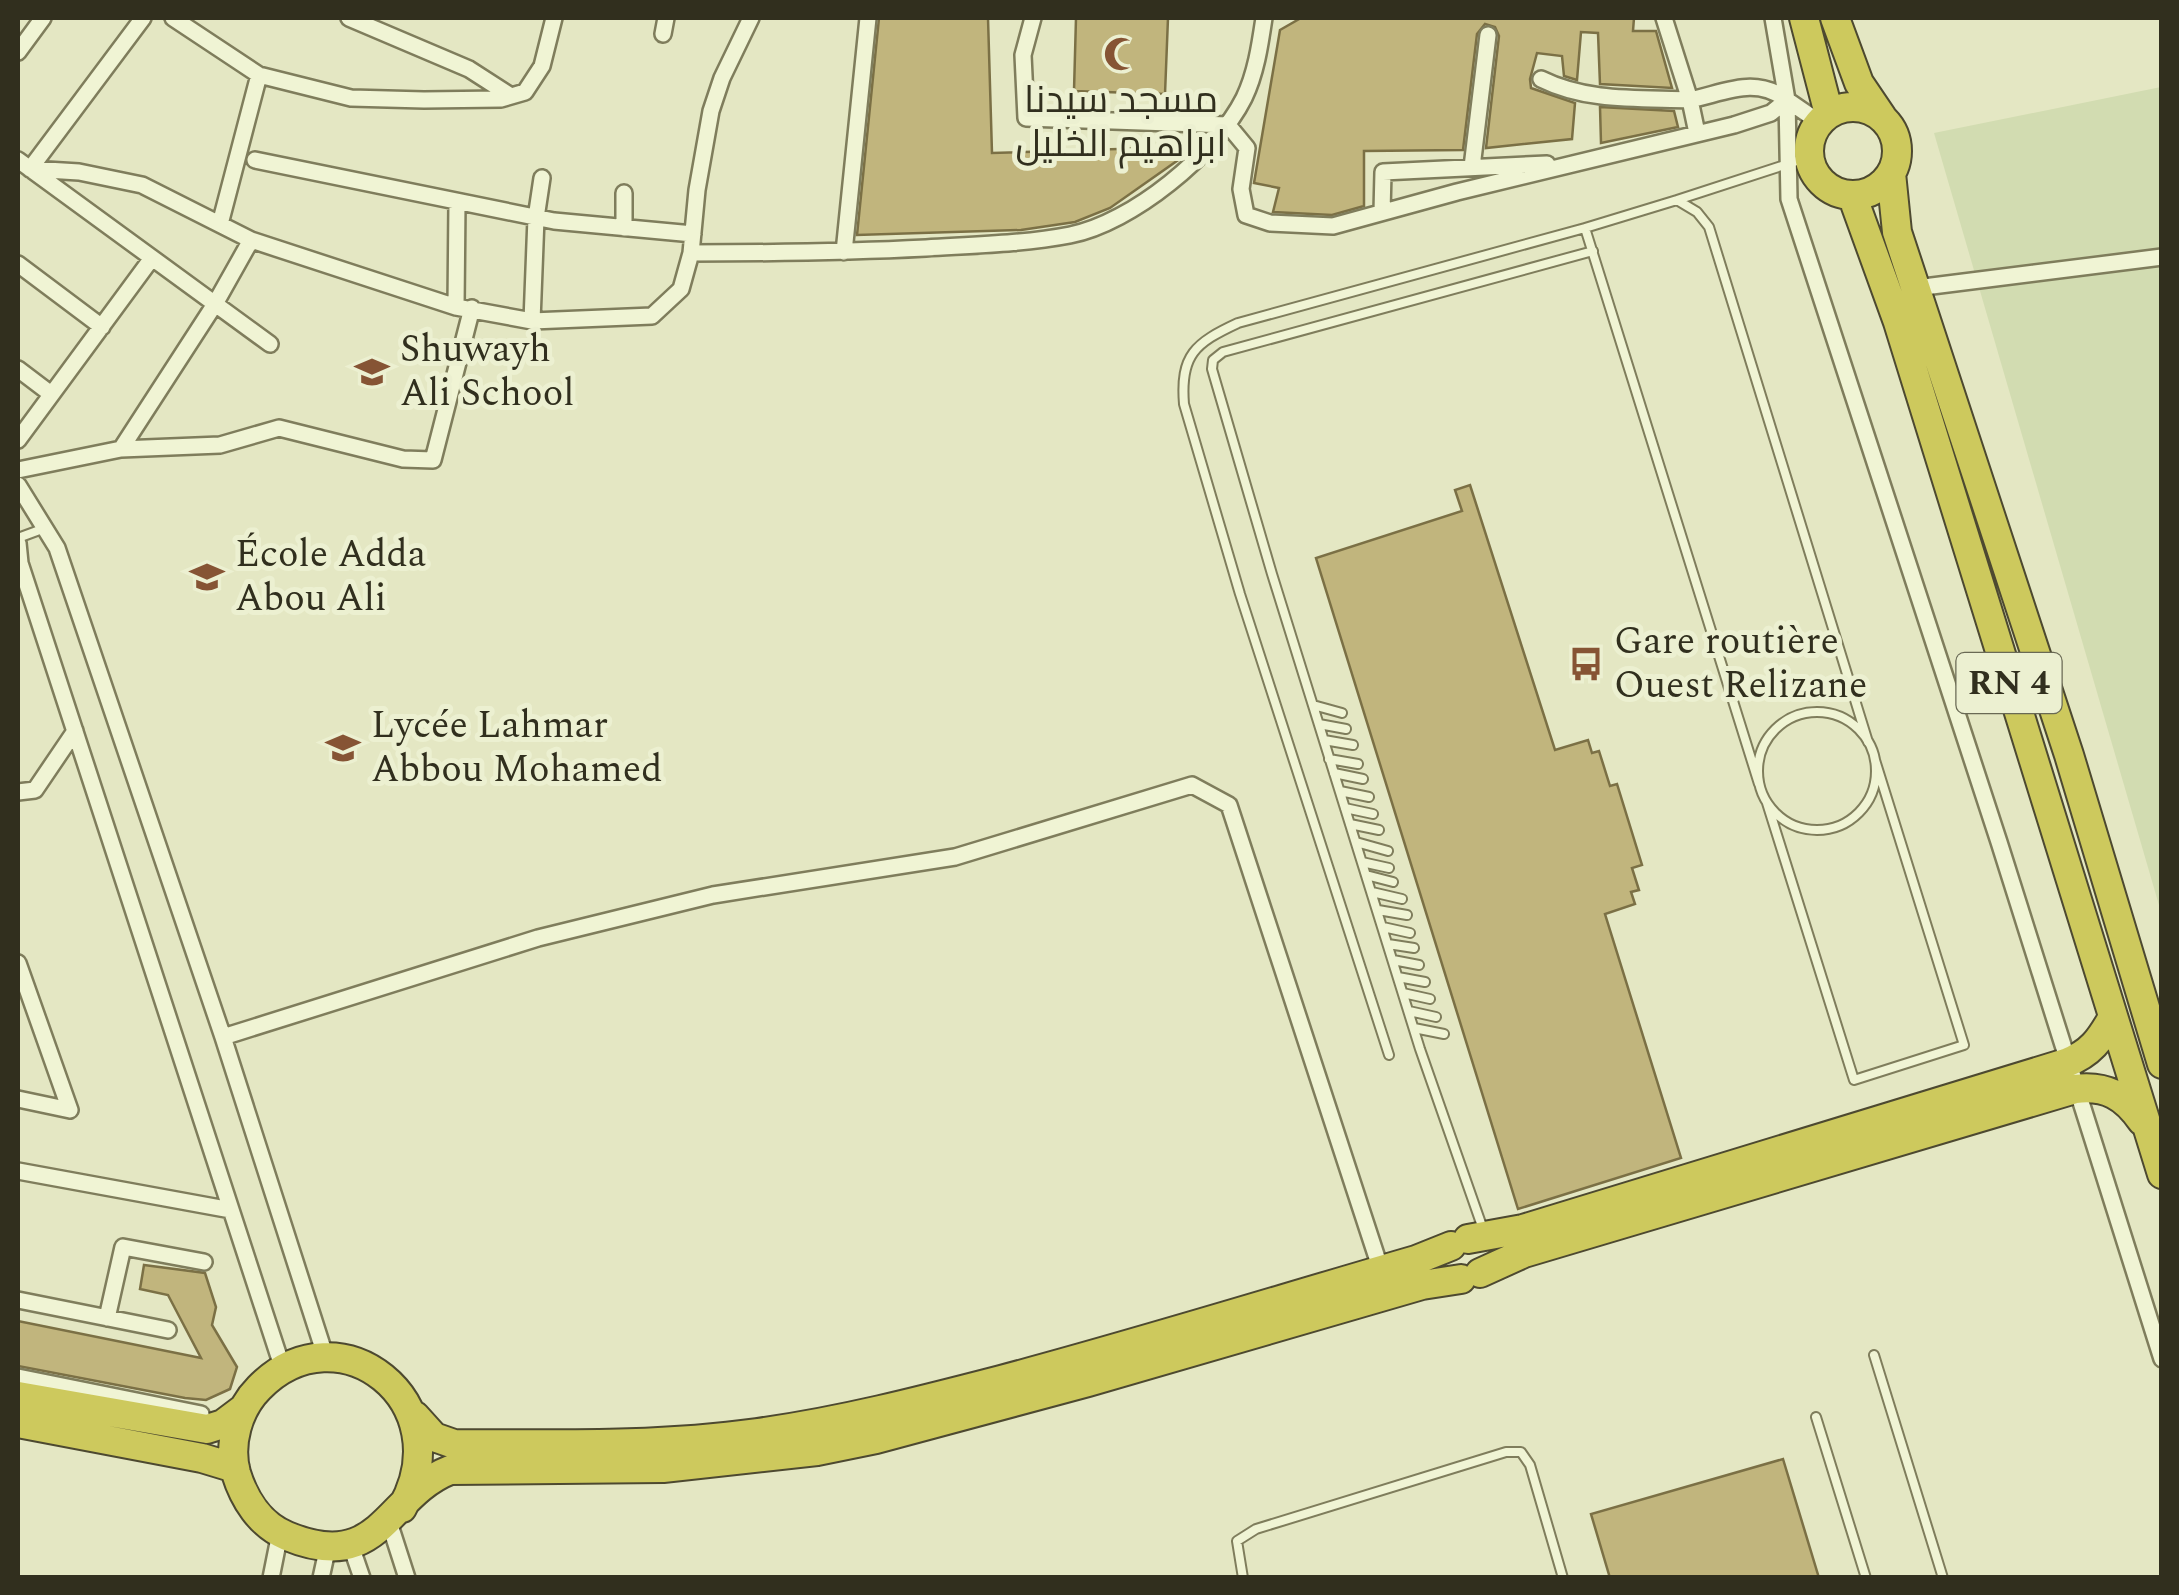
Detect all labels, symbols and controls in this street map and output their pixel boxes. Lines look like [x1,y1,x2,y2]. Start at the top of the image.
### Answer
mosque icon: مسجد سيدنا ابراهيم الخليل [1102,35,1140,73]
place label: مسجد سيدنا ابراهيم الخليل [1016,72,1226,174]
place label: Shuwayh Ali School [400,321,574,423]
school or university icon: Shuwayh Ali School [353,353,391,391]
place label: École Adda Abou Ali [235,526,427,628]
school or university icon: École Adda Abou Ali [188,558,226,596]
place label: Gare routière Ouest Relizane [1614,613,1867,715]
bus stop icon: Gare routière Ouest Relizane [1567,645,1605,683]
road number: RN 4 [1956,653,2062,713]
place label: Lycée Lahmar Abbou Mohamed [371,697,662,799]
school or university icon: Lycée Lahmar Abbou Mohamed [324,729,362,767]

